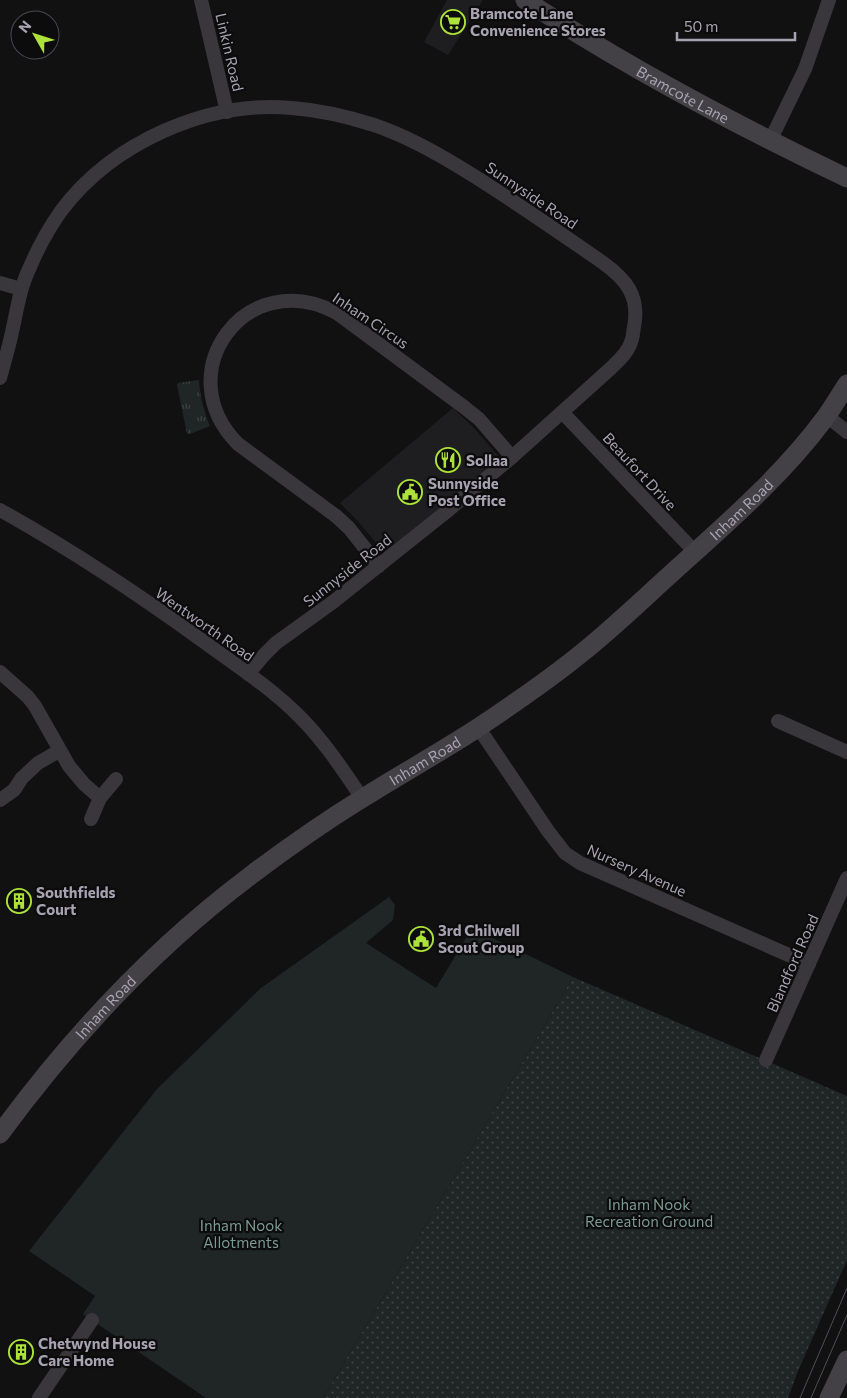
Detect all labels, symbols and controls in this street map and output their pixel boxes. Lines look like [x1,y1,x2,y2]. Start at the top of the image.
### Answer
place label: Bramcote Lane Convenience Stores [470,4,606,39]
supermarket icon: Bramcote Lane Convenience Stores [440,9,466,35]
north arrow [10,10,60,60]
scale bar [677,10,794,42]
street label: Linkin Road [212,11,248,93]
text: N [15,17,34,36]
text: 50 m [684,17,718,35]
street label: Bramcote Lane [634,62,732,127]
street label: Sunnyside Road [483,158,581,232]
street label: Inham Circus [330,288,413,352]
street label: Beaufort Drive [599,428,681,514]
restaurant icon: Sollaa [435,447,461,473]
place label: Sollaa [466,451,508,469]
place label: Sunnyside Post Office [428,474,506,509]
street label: Inham Road [706,475,776,544]
public building icon: Sunnyside Post Office [397,479,423,505]
street label: Sunnyside Road [299,530,395,610]
street label: Wentworth Road [152,583,258,665]
street label: Inham Road [386,732,464,789]
street label: Nursery Avenue [585,840,690,900]
place label: Southfields Court [36,883,116,918]
building icon: Southfields Court [6,888,32,914]
street label: Blandford Road [762,911,822,1015]
place label: 3rd Chilwell Scout Group [438,921,524,956]
public building icon: 3rd Chilwell Scout Group [408,926,434,952]
street label: Inham Road [71,972,139,1043]
park label: Inham Nook Recreation Ground [585,1195,713,1230]
park label: Inham Nook Allotments [200,1216,282,1251]
place label: Chetwynd House Care Home [38,1334,156,1369]
building icon: Chetwynd House Care Home [8,1339,34,1365]

